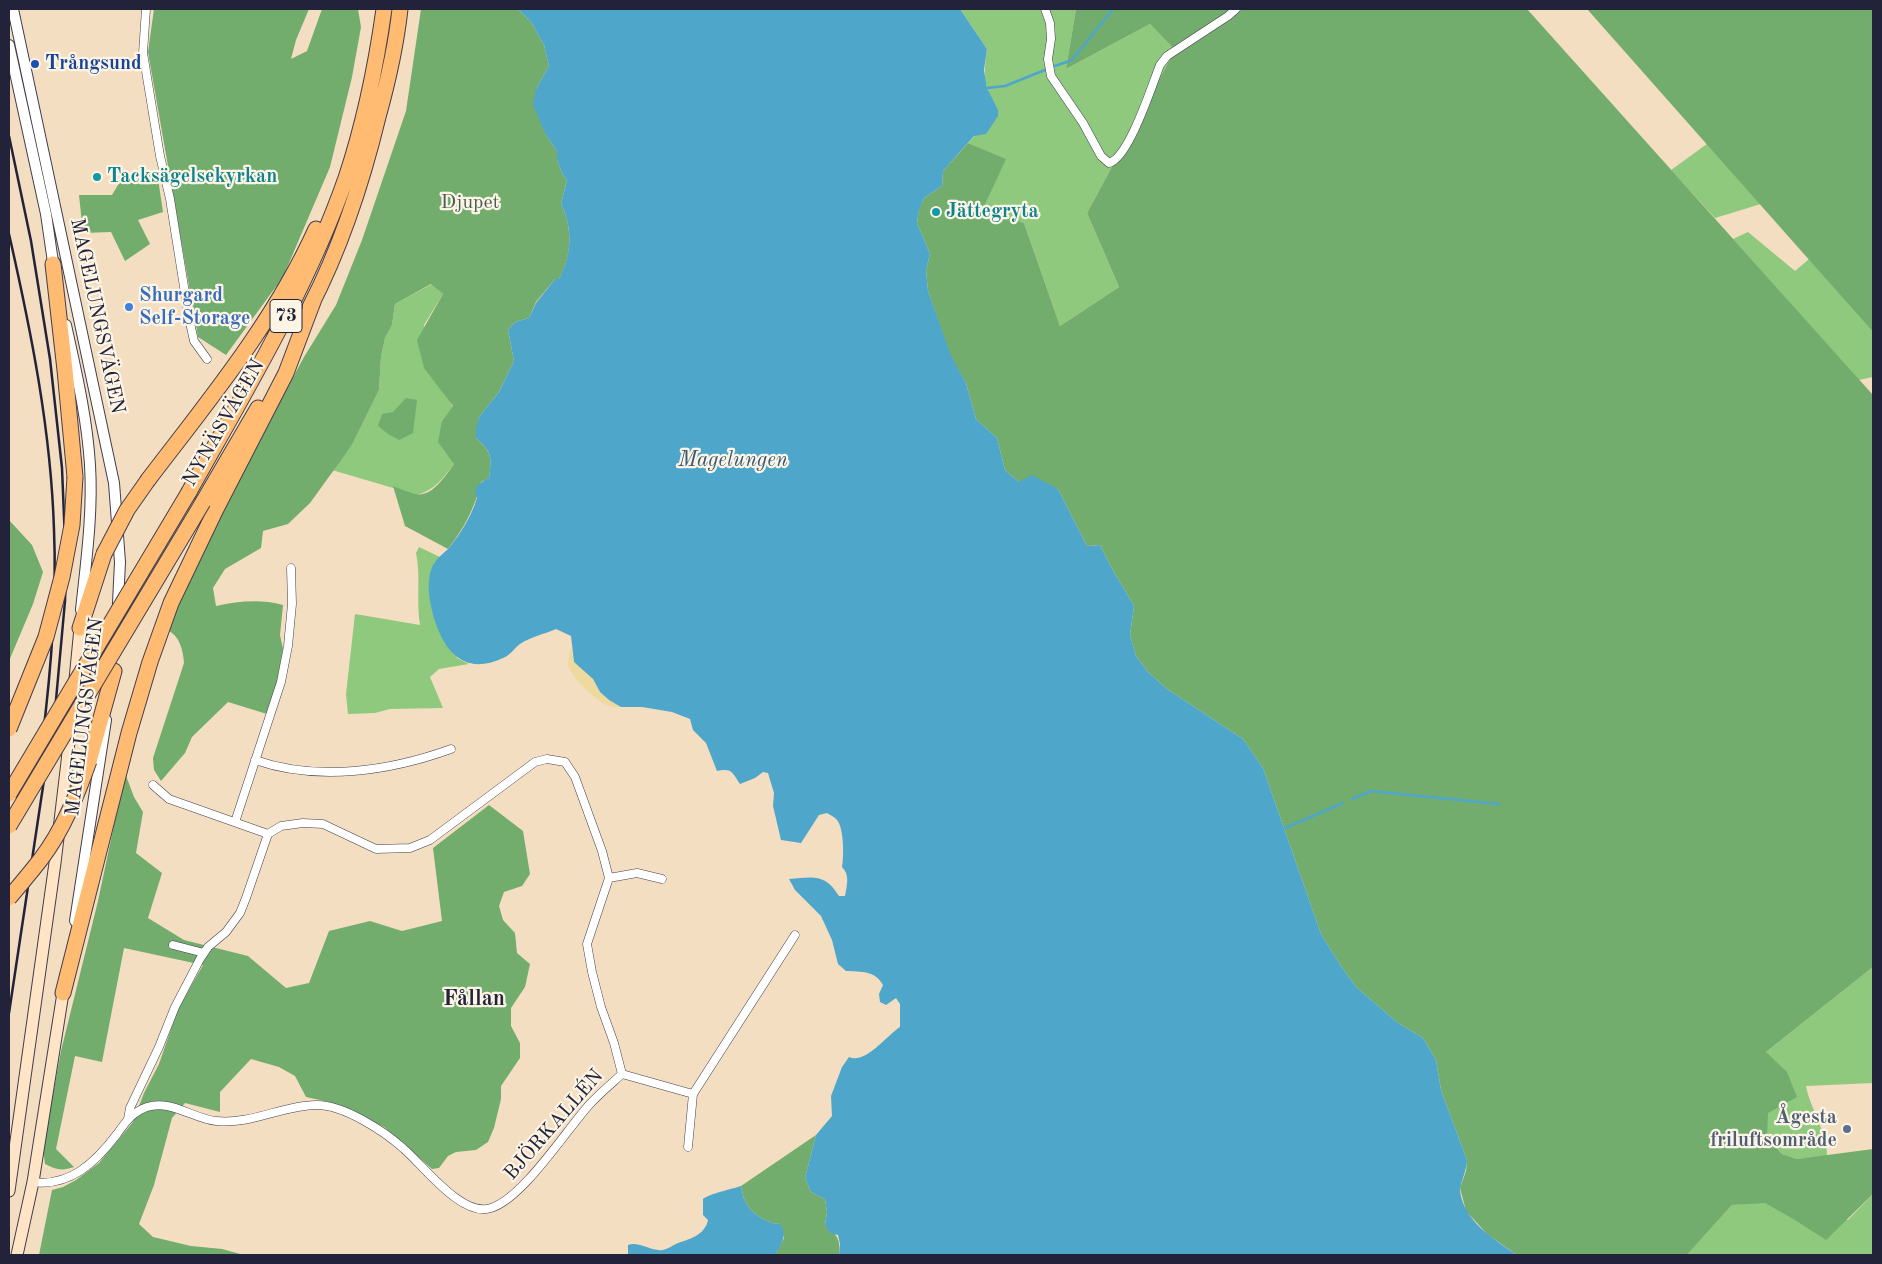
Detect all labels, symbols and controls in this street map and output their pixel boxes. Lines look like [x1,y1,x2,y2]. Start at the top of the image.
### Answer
place label: Trångsund [45,52,142,76]
marker: Trångsund [29,58,41,70]
place label: Tacksägelsekyrkan [107,165,277,189]
marker: Tacksägelsekyrkan [91,171,103,183]
park label: Djupet [440,191,500,215]
place label: Jättegryta [946,200,1039,224]
marker: Jättegryta [930,206,942,218]
street label: MAGELUNGSVÄGEN [64,216,130,416]
place label: Shurgard Self-Storage [139,284,251,331]
road number: 73 [270,300,302,332]
marker: Shurgard Self-Storage [123,301,135,313]
street label: NYNÄSVÄGEN [178,355,270,491]
water label: Magelungen [678,447,788,473]
street label: MAGELUNGSVÄGEN [61,616,109,818]
district label: Fållan [443,986,505,1012]
street label: BJÖRKALLÉN [499,1065,609,1185]
place label: Ågesta friluftsområde [1710,1106,1837,1153]
marker: Ågesta friluftsområde [1841,1123,1853,1135]

